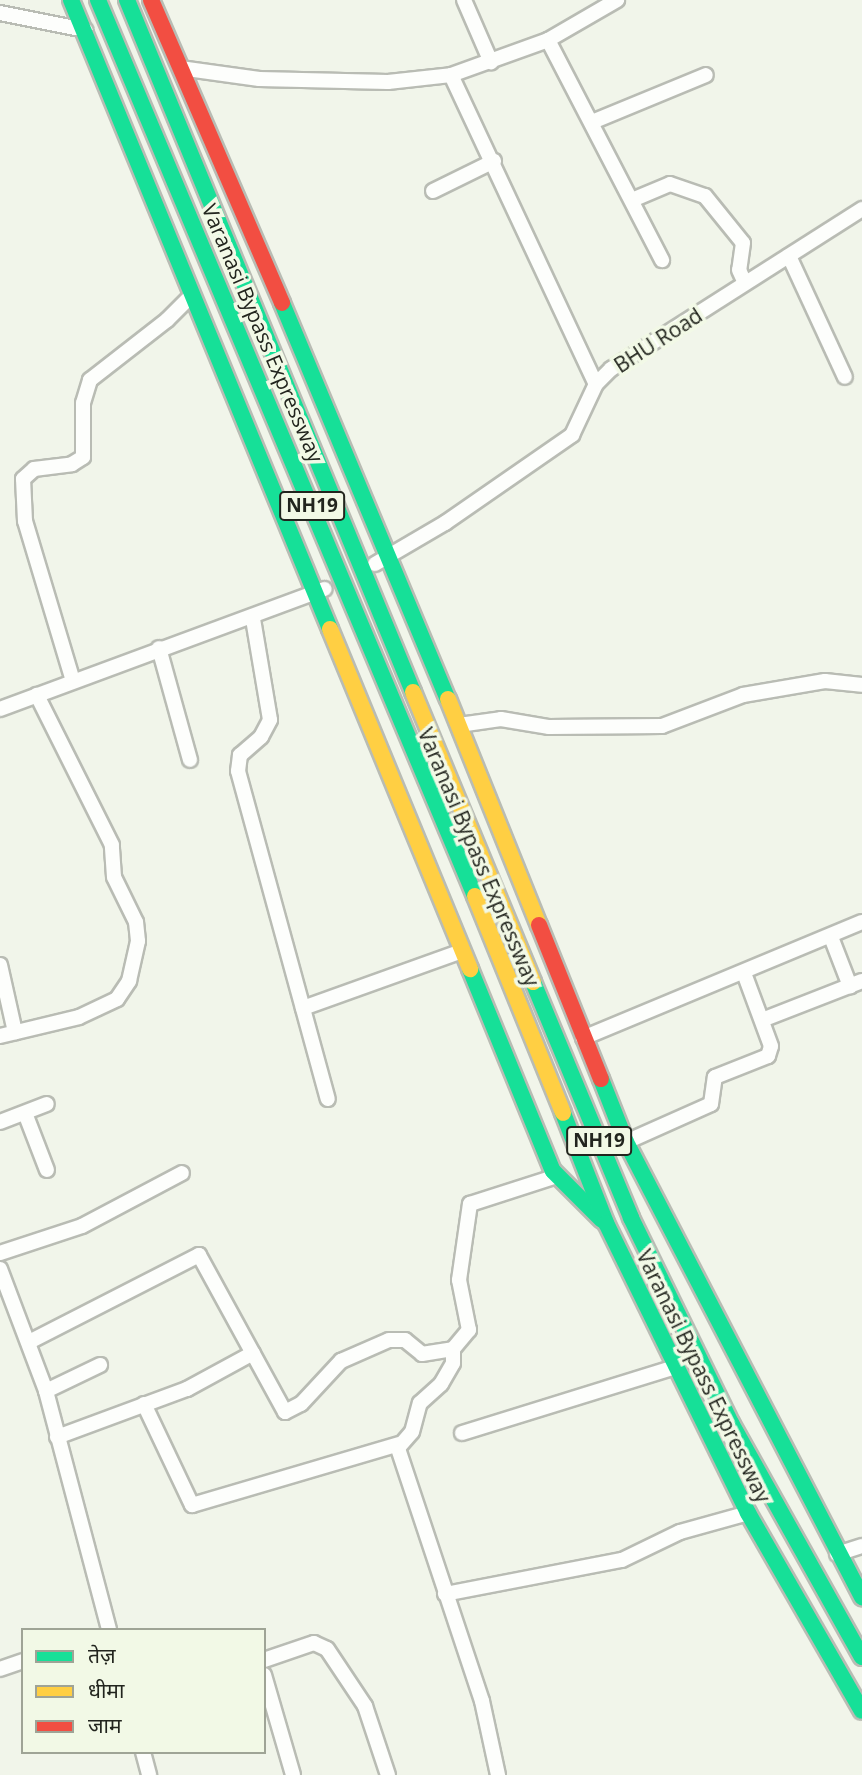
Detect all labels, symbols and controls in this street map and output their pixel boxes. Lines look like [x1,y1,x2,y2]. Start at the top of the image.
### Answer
street label: Varanasi Bypass Expressway [197,200,329,466]
street label: BHU Road [609,302,707,378]
road number: NH19 [279,491,345,522]
street label: Varanasi Bypass Expressway [413,724,545,990]
road number: NH19 [566,1126,632,1156]
street label: Varanasi Bypass Expressway [632,1245,776,1507]
legend [21,1628,266,1754]
text: तेज़ [88,1641,116,1669]
text: धीमा [88,1676,124,1704]
text: जाम [88,1711,122,1739]

